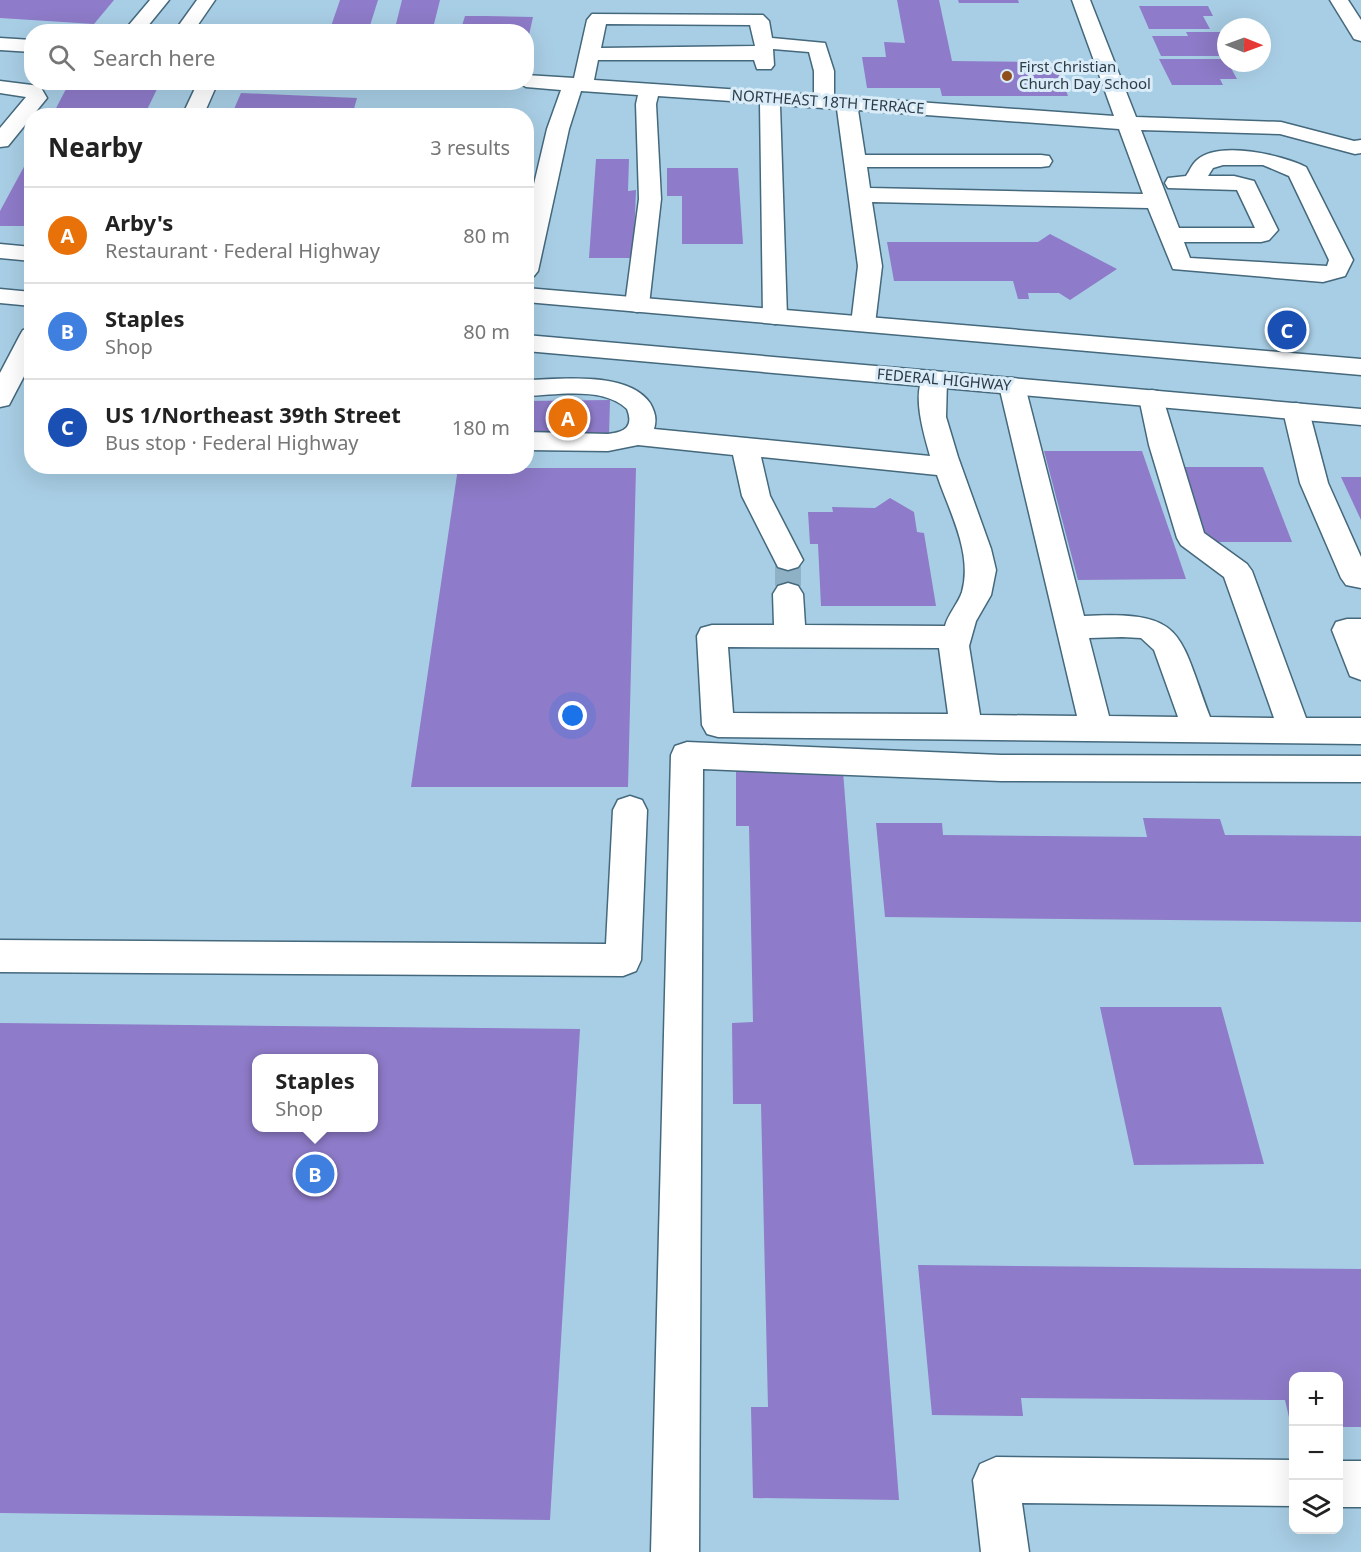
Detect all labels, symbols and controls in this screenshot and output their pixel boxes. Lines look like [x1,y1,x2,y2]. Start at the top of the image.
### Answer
north arrow [1217,18,1271,72]
search box [24,24,534,90]
icon: search [45,41,78,74]
text: Search here [93,42,215,72]
place label: First Christian Church Day School [1019,56,1151,93]
marker: First Christian Church Day School [1000,69,1014,83]
street label: NORTHEAST 18TH TERRACE [731,84,925,118]
text: Nearby [48,129,143,165]
text: 3 results [430,134,510,161]
text: Arby's [105,207,173,237]
text: A [61,222,74,249]
text: 80 m [463,222,510,249]
text: Restaurant · Federal Highway [105,237,380,264]
text: Staples [105,303,185,333]
pin: C [1268,308,1306,352]
text: B [61,318,74,345]
text: 80 m [463,318,510,345]
text: Shop [105,333,153,360]
street label: FEDERAL HIGHWAY [876,363,1013,395]
pin: A [548,396,588,440]
text: US 1/Northeast 39th Street [105,399,401,429]
text: C [61,414,74,441]
text: 180 m [452,414,510,441]
text: Bus stop · Federal Highway [105,429,359,456]
your location [558,701,587,730]
popup [252,1054,378,1132]
text: Staples [275,1065,355,1095]
text: Shop [275,1095,323,1122]
pin: B [296,1152,334,1196]
map controls [1289,1372,1343,1534]
button: + [1289,1372,1343,1426]
button: − [1289,1426,1343,1480]
button: layers [1289,1480,1343,1534]

